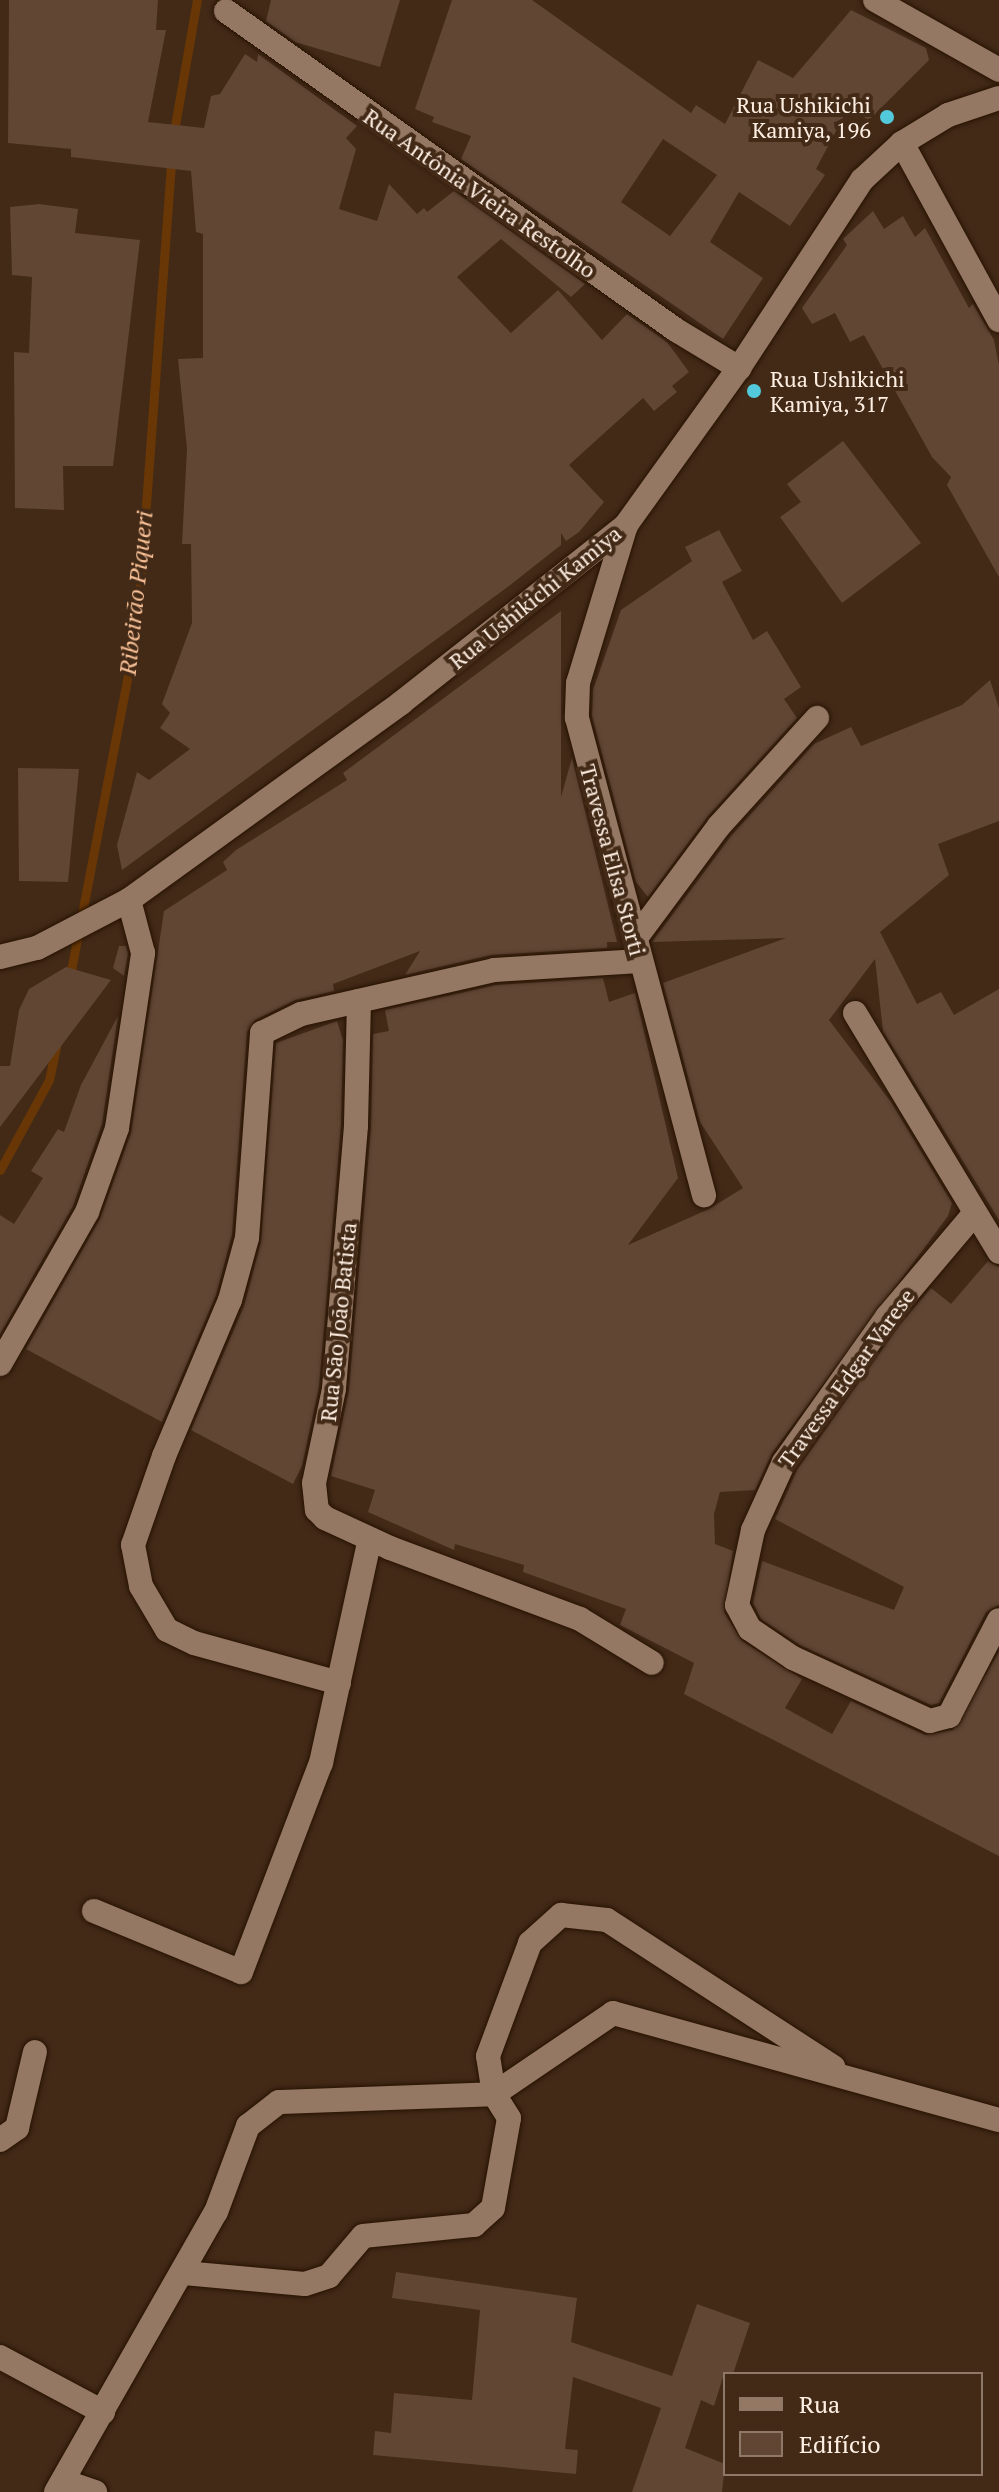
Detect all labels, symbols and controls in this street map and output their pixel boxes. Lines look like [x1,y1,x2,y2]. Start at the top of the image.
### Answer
place label: Rua Ushikichi Kamiya, 196 [736,91,871,142]
street label: Rua Antônia Vieira Restolho [359,102,601,284]
marker: Rua Ushikichi Kamiya, 196 [878,108,896,126]
place label: Rua Ushikichi Kamiya, 317 [770,365,905,416]
marker: Rua Ushikichi Kamiya, 317 [745,382,763,400]
water label: Ribeirão Piqueri [113,510,159,676]
street label: Rua Ushikichi Kamiya [444,520,626,674]
street label: Travessa Elisa Storti [575,761,651,959]
street label: Rua São João Batista [314,1221,362,1423]
street label: Travessa Edgar Varese [772,1283,920,1473]
legend [723,2372,983,2476]
text: Rua [799,2388,840,2420]
text: Edifício [799,2428,881,2460]

